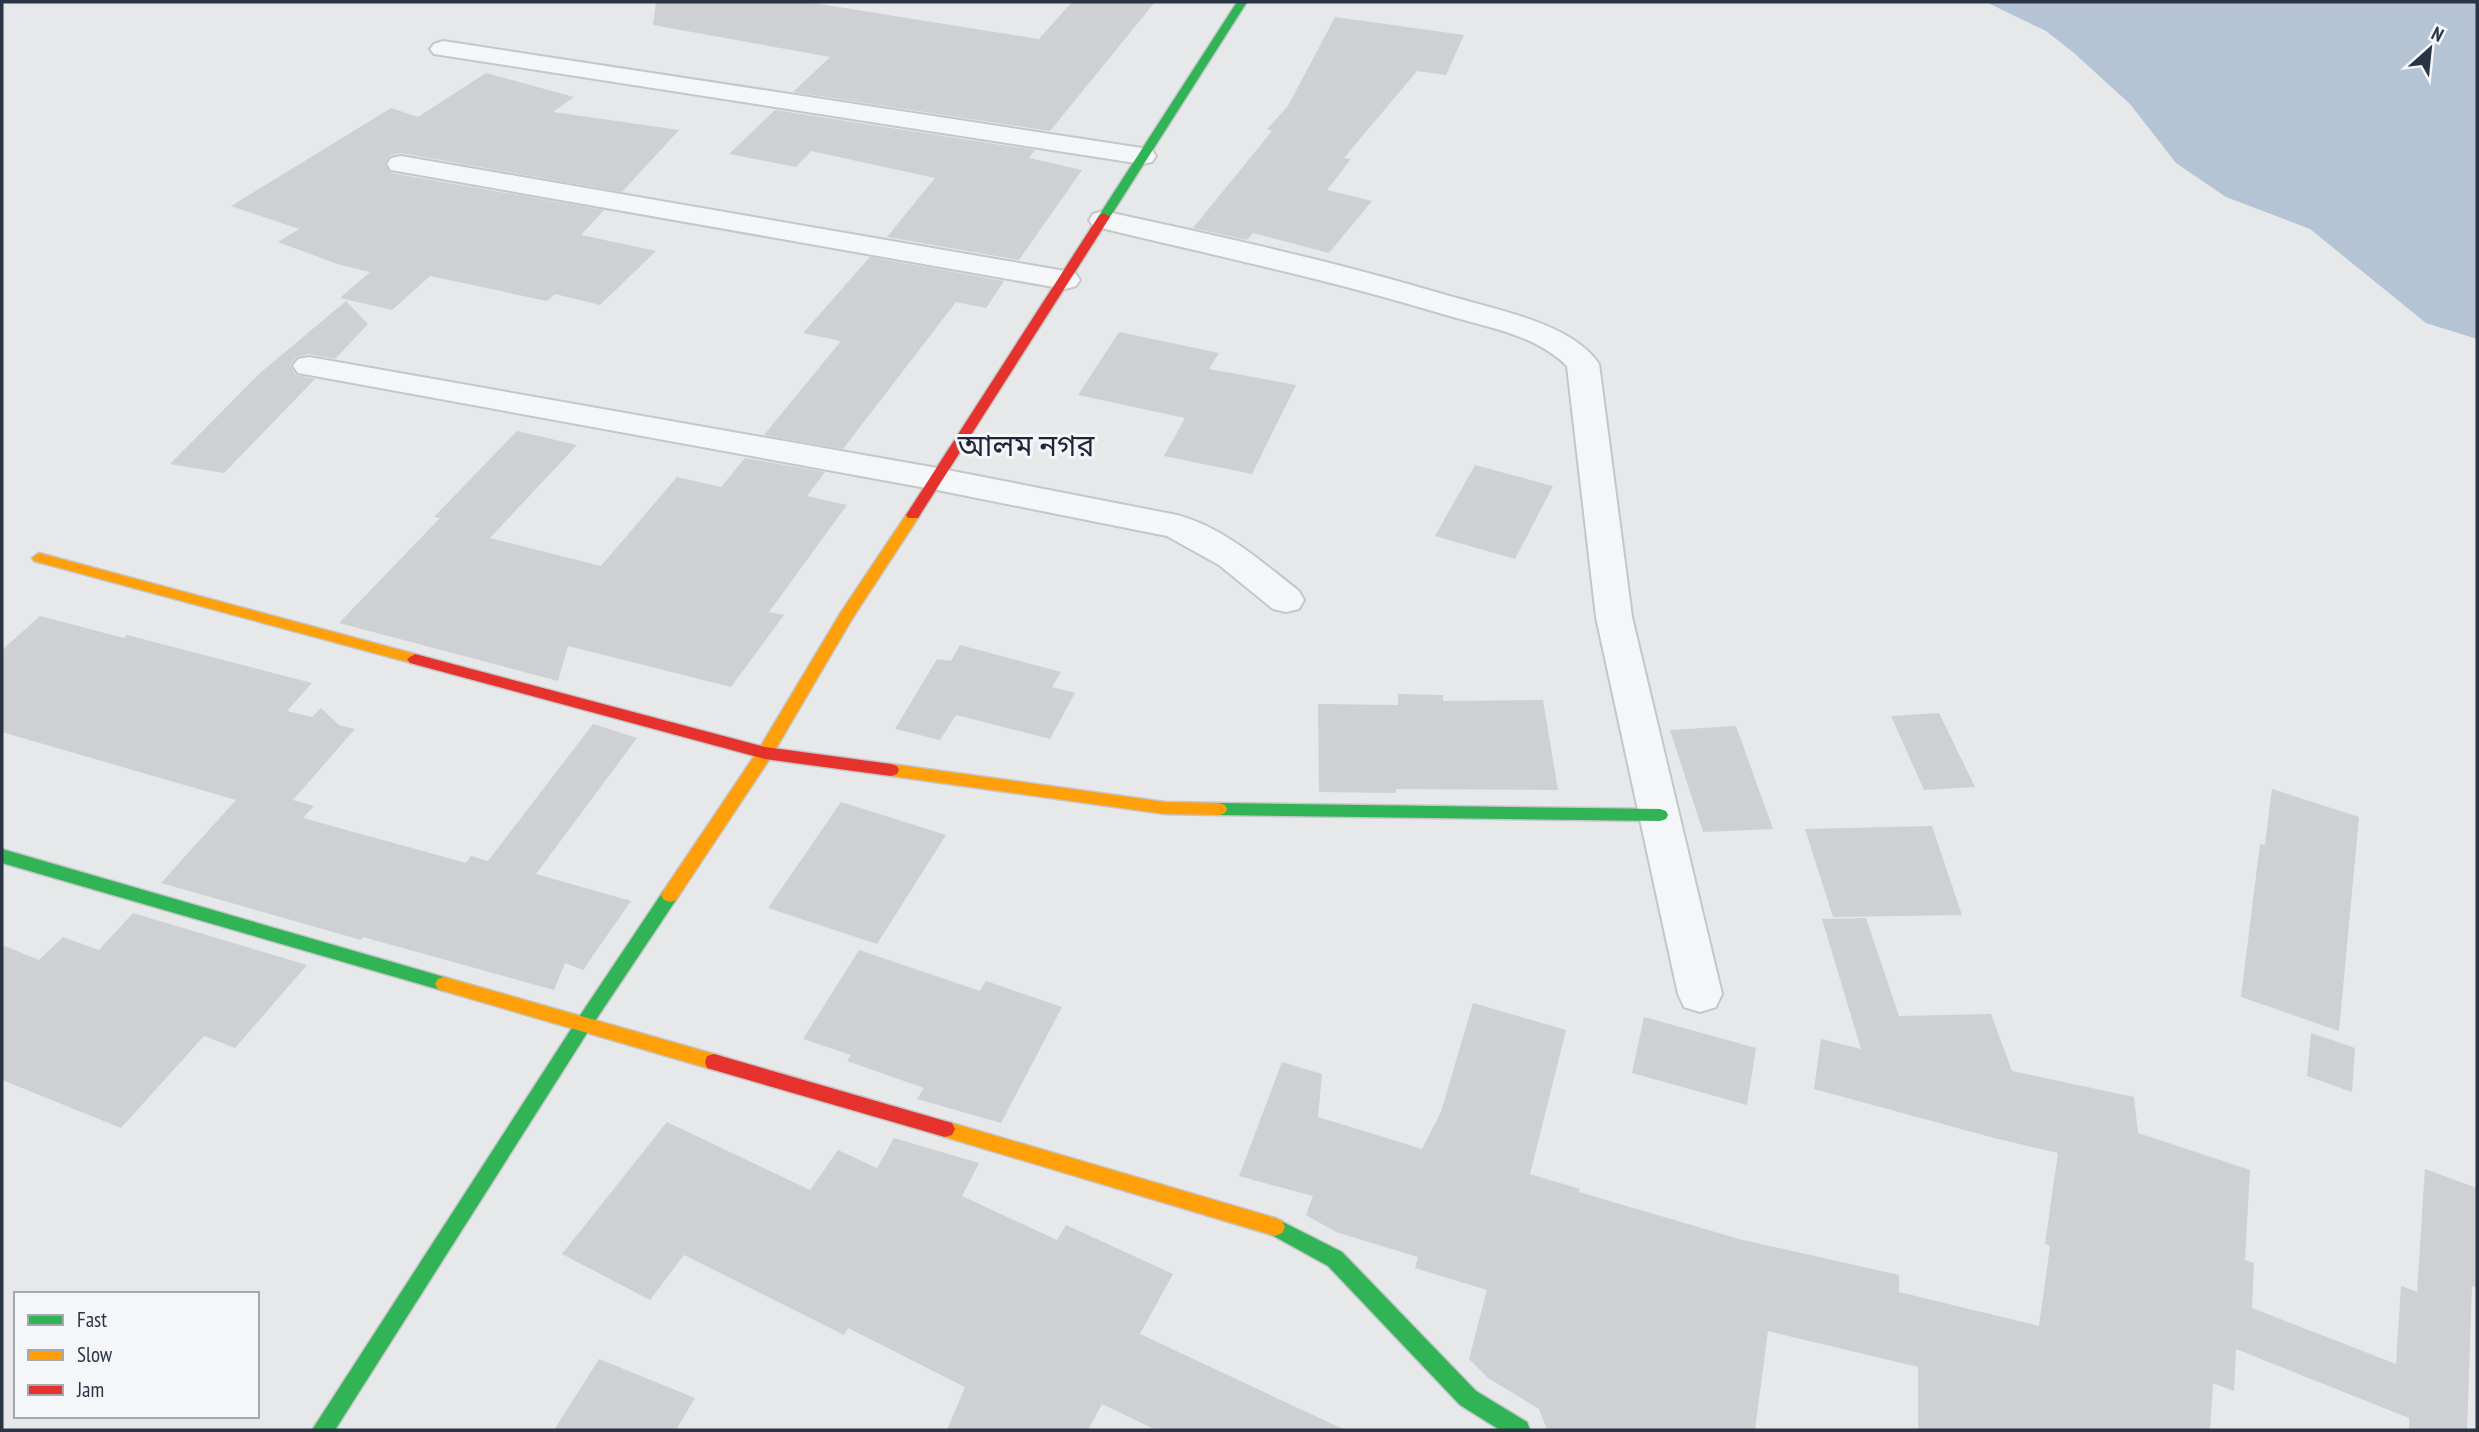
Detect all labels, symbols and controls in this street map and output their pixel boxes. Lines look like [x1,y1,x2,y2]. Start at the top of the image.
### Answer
north arrow [2395,14,2465,84]
text: N [2428,21,2448,47]
district label: আলম নগর [957,425,1095,464]
legend [14,1292,259,1418]
text: Fast [77,1306,107,1333]
text: Slow [77,1341,113,1368]
text: Jam [76,1376,104,1403]

